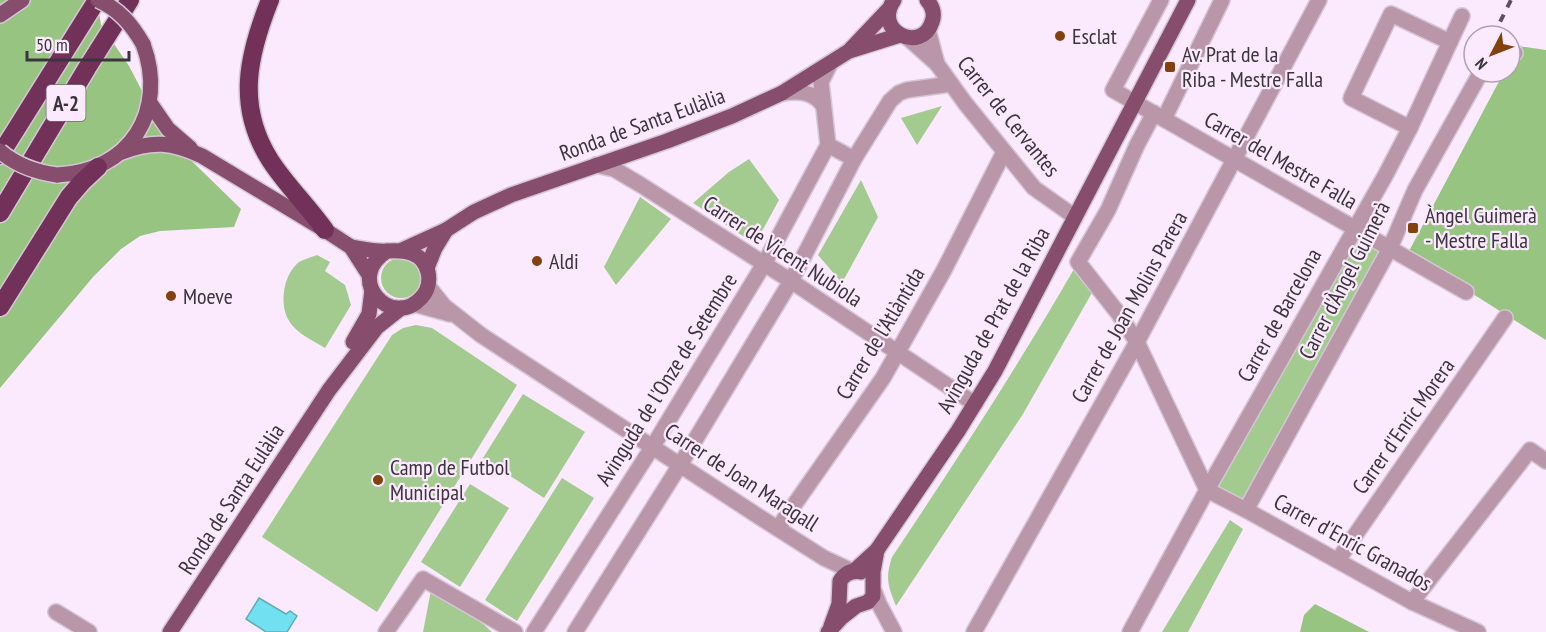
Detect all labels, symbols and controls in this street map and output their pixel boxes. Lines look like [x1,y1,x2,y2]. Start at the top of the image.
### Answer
place label: Esclat [1072,22,1117,50]
scale bar [27,24,129,62]
north arrow [1462,24,1522,84]
marker: Esclat [1053,29,1067,43]
text: 50 m [36,33,68,56]
place label: Av. Prat de la Riba - Mestre Falla [1182,40,1323,93]
street label: Carrer de Cervantes [952,50,1066,182]
text: N [1471,54,1491,74]
marker: Av. Prat de la Riba - Mestre Falla [1163,60,1177,74]
street label: Ronda de Santa Eulàlia [555,81,729,167]
road number: A-2 [46,85,86,121]
street label: Carrer del Mestre Falla [1199,105,1363,215]
street label: Carrer de Vicent Nubiola [698,189,868,313]
street label: Carrer d'Àngel Guimerà [1292,196,1396,364]
place label: Àngel Guimerà - Mestre Falla [1425,201,1537,254]
street label: Carrer de Joan Molins Parera [1065,206,1193,408]
marker: Àngel Guimerà - Mestre Falla [1406,221,1420,235]
street label: Avinguda de Prat de la Riba [930,222,1056,418]
street label: Carrer de Barcelona [1231,243,1327,387]
place label: Aldi [549,247,579,275]
marker: Aldi [530,254,544,268]
street label: Carrer de l'Atlàntida [829,262,931,404]
street label: Avinguda de l'Onze de Setembre [589,268,743,490]
place label: Moeve [183,282,233,310]
marker: Moeve [164,289,178,303]
street label: Carrer d'Enric Morera [1346,353,1460,499]
street label: Carrer de Joan Maragall [660,417,825,538]
street label: Ronda de Santa Eulàlia [172,418,290,580]
place label: Camp de Futbol Municipal [390,453,510,506]
marker: Camp de Futbol Municipal [371,473,385,487]
street label: Carrer d'Enric Granados [1269,487,1437,597]

